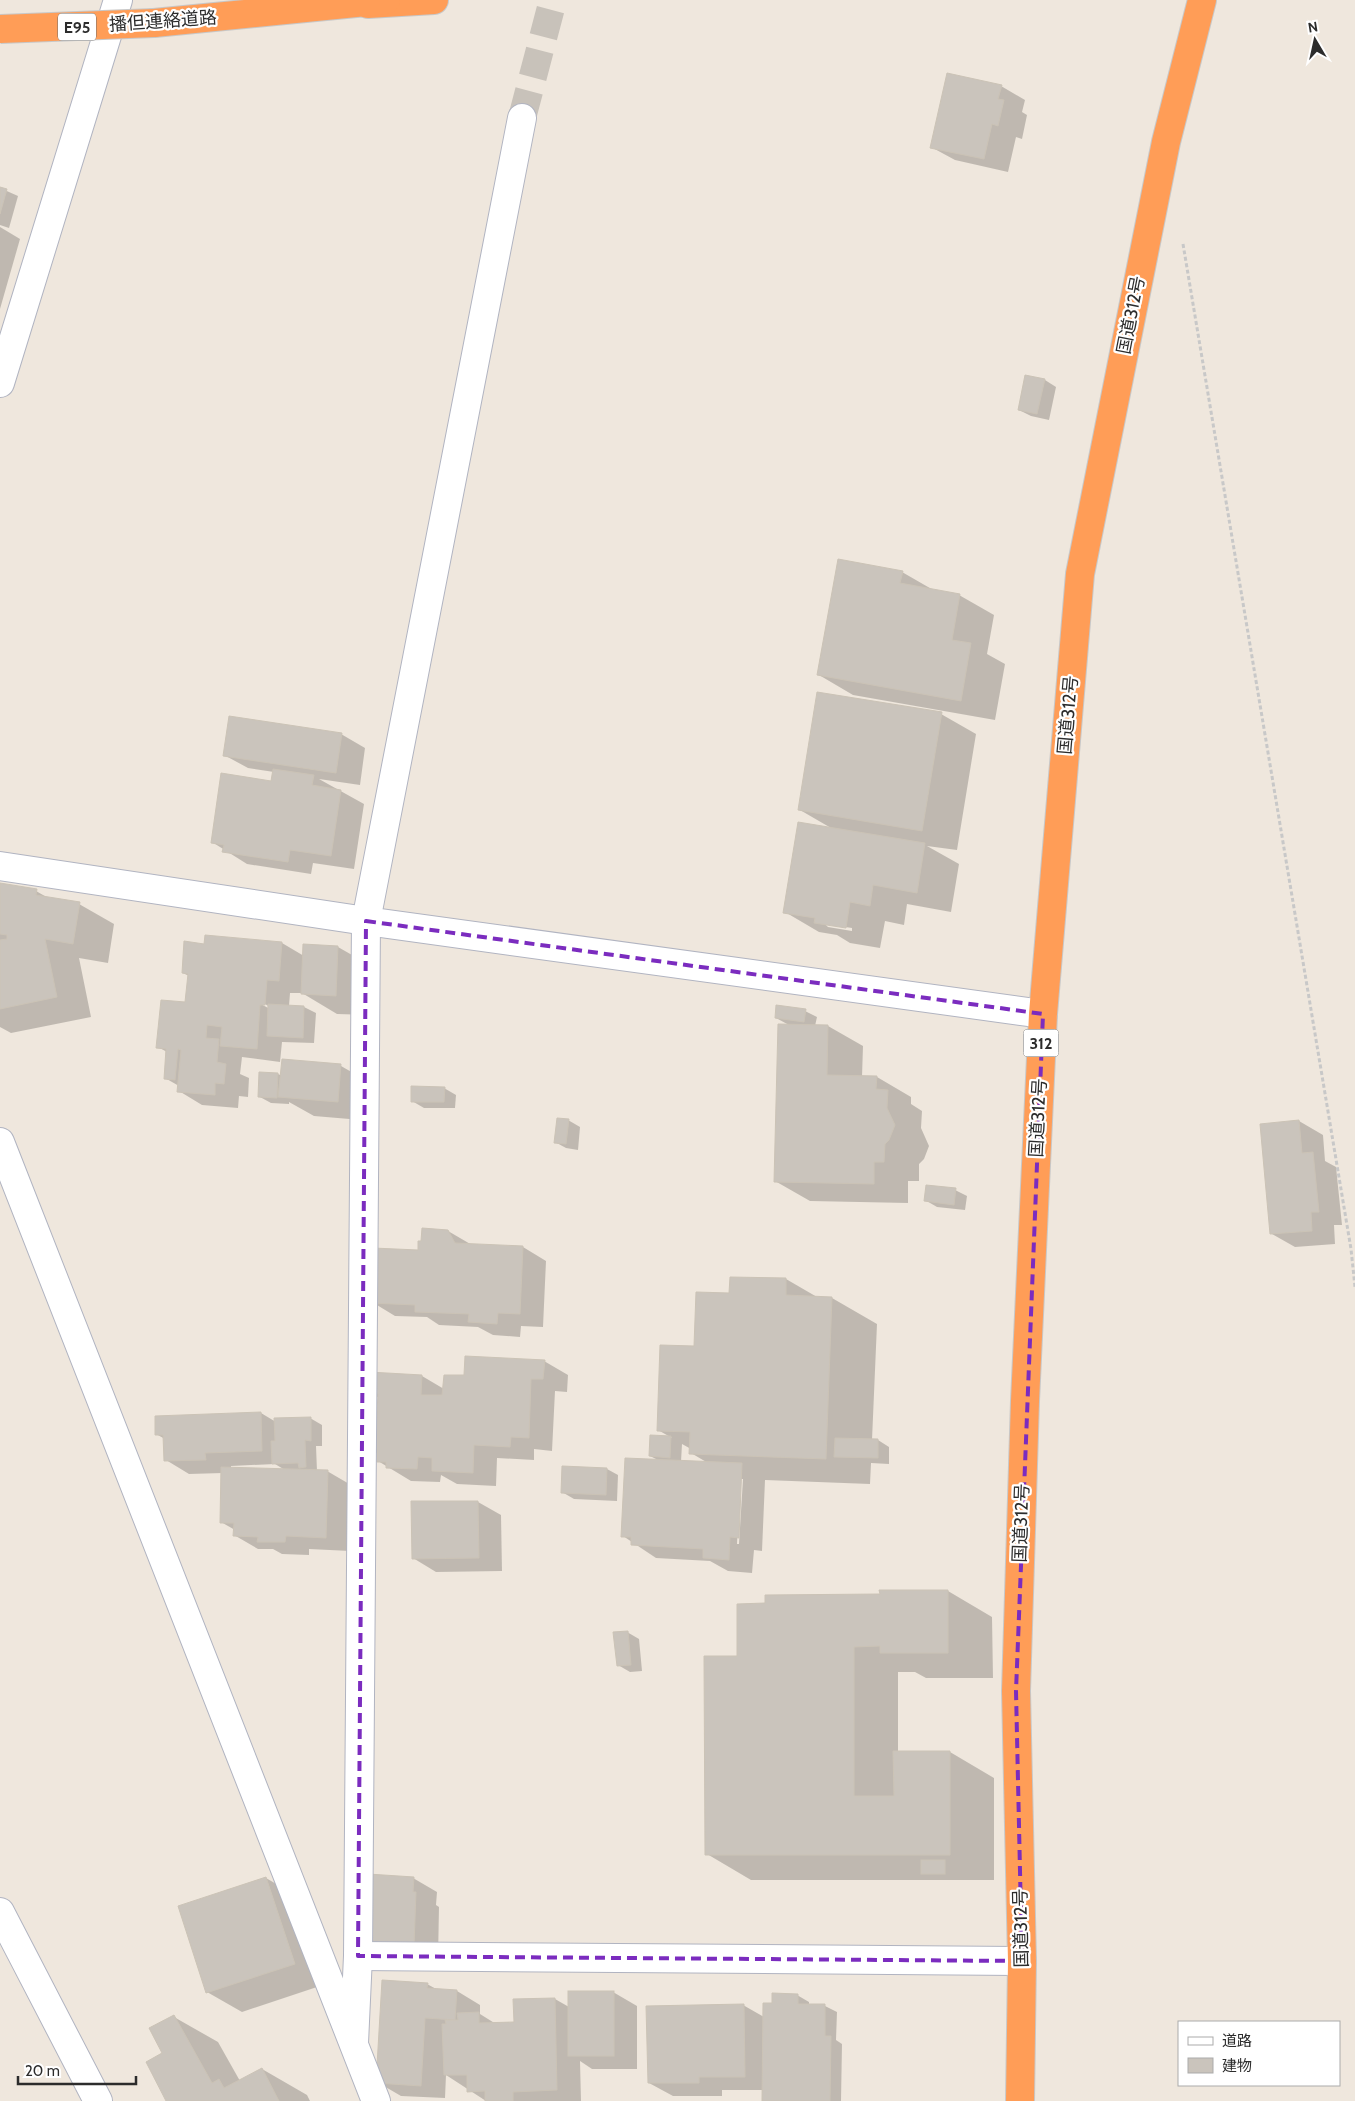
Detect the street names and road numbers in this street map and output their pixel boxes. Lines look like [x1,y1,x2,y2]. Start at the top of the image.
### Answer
street label: 播但連絡道路 [108,6,218,36]
road number: E95 [58,14,96,41]
street label: 国道312号 [1113,274,1149,356]
street label: 国道312号 [1054,675,1082,755]
road number: 312 [1024,1030,1058,1056]
street label: 国道312号 [1025,1078,1051,1158]
street label: 国道312号 [1009,1483,1033,1563]
street label: 国道312号 [1009,1888,1033,1968]

